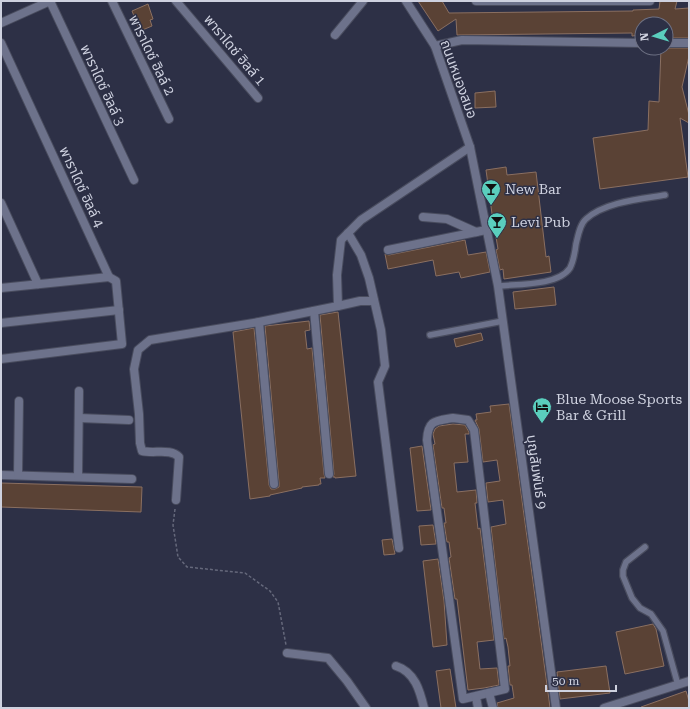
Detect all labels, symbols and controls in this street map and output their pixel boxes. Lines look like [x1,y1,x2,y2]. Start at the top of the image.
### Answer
street label: พาราไดซ์ ฮิลล์ 1 [201,11,269,89]
street label: พาราไดซ์ ฮิลล์ 2 [126,12,178,98]
north arrow [634,16,674,56]
text: N [638,32,651,42]
street label: ถนนหนองสมอ [437,37,481,121]
street label: พาราไดซ์ ฮิลล์ 3 [77,42,129,128]
street label: พาราไดซ์ ฮิลล์ 4 [56,144,108,230]
bar icon: New Bar [480,178,502,206]
place label: New Bar [505,181,562,197]
bar icon: Levi Pub [486,211,508,239]
place label: Levi Pub [511,214,570,230]
place label: Blue Moose Sports Bar & Grill [556,391,683,423]
hotel icon: Blue Moose Sports Bar & Grill [531,396,553,424]
street label: บุญสัมพันธ์ 9 [523,434,550,511]
scale bar [546,667,616,693]
text: 50 m [552,674,579,688]

